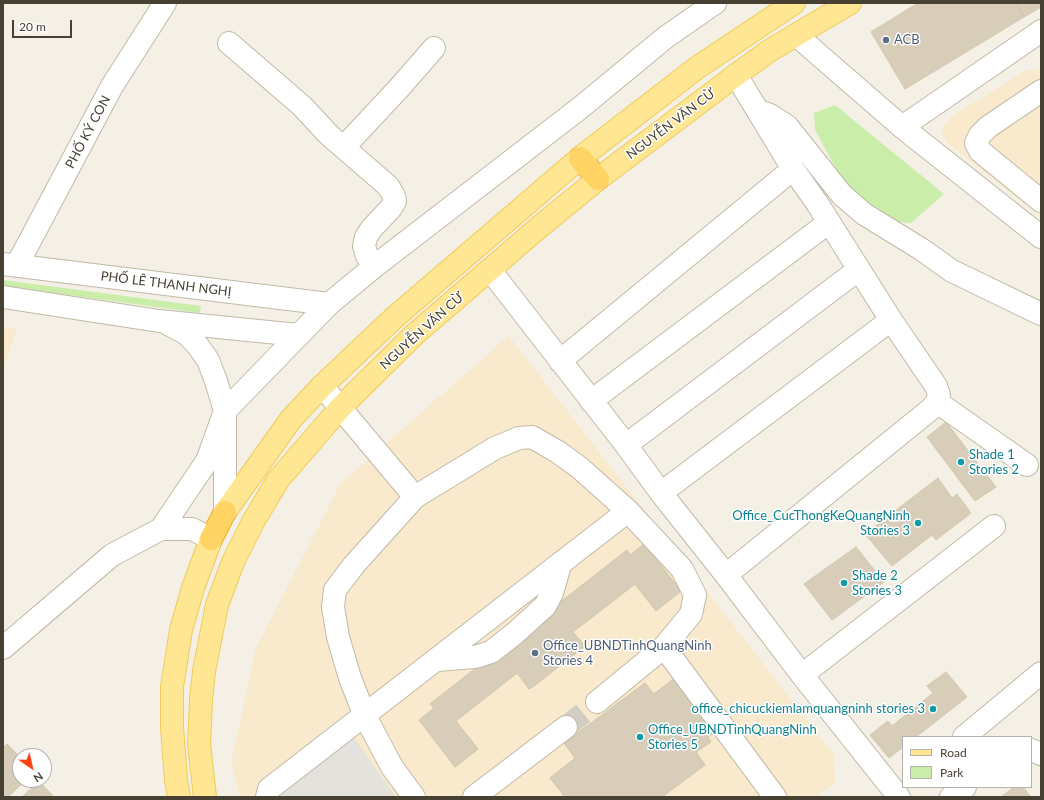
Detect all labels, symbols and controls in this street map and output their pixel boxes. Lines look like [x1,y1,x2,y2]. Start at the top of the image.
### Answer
scale bar [14,12,74,38]
text: 20 m [19,19,46,34]
place label: ACB [894,32,920,48]
marker: ACB [881,35,891,45]
street label: NGUYỄN VĂN CỪ [623,85,719,163]
street label: PHỐ KÝ CON [62,93,114,171]
street label: PHỐ LÊ THANH NGHỊ [100,268,232,300]
street label: NGUYỄN VĂN CỪ [377,289,467,373]
place label: Shade 1 Stories 2 [969,447,1019,478]
marker: Shade 1 Stories 2 [956,457,966,467]
place label: Office_CucThongKeQuangNinh Stories 3 [732,508,910,539]
marker: Office_CucThongKeQuangNinh Stories 3 [913,518,923,528]
place label: Shade 2 Stories 3 [852,568,902,599]
marker: Shade 2 Stories 3 [839,578,849,588]
place label: Office_UBNDTinhQuangNinh Stories 4 [543,638,712,669]
marker: Office_UBNDTinhQuangNinh Stories 4 [530,648,540,658]
place label: office_chicuckiemlamquangninh stories 3 [692,701,925,717]
marker: office_chicuckiemlamquangninh stories 3 [928,704,938,714]
place label: Office_UBNDTinhQuangNinh Stories 5 [648,722,817,753]
marker: Office_UBNDTinhQuangNinh Stories 5 [635,732,645,742]
legend [902,736,1032,788]
text: Road [940,745,967,760]
north arrow [12,748,52,788]
text: Park [940,765,963,780]
text: N [31,770,46,785]

